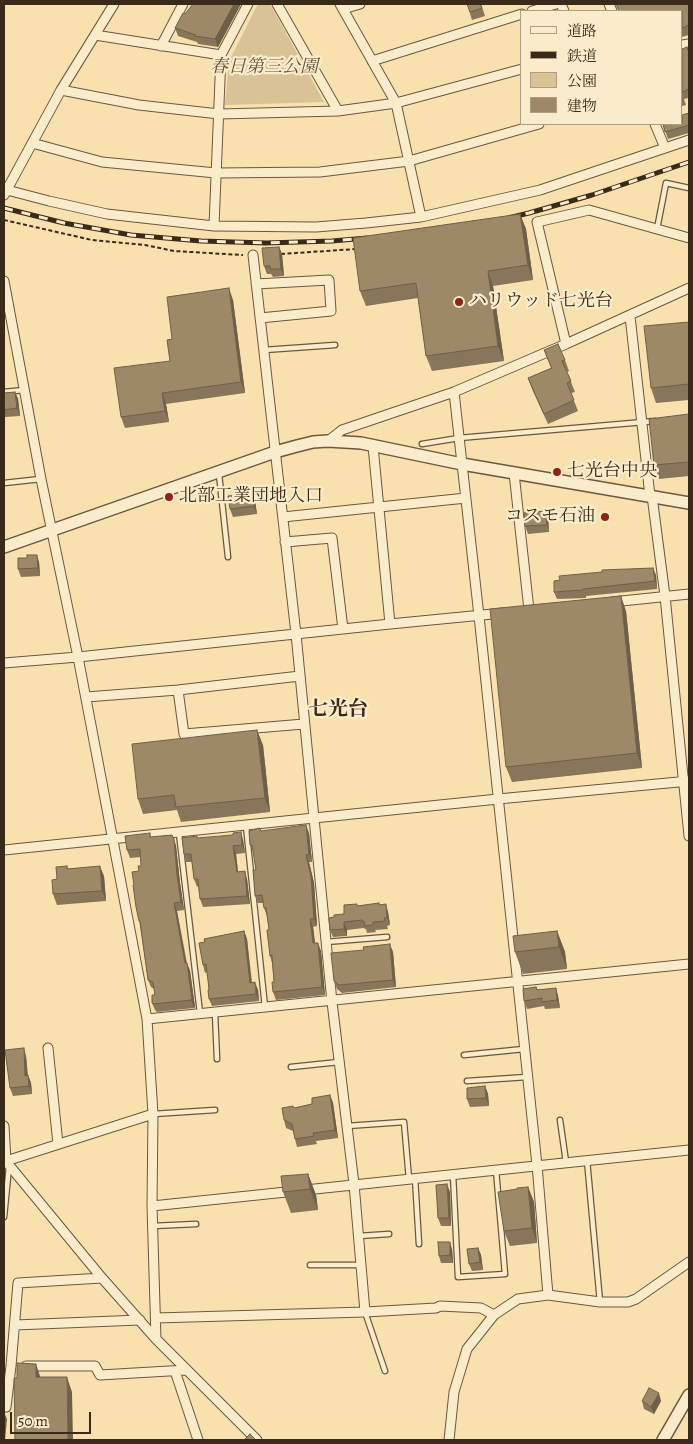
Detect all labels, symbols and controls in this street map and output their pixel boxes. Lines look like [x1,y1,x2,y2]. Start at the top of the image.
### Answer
legend [520,10,683,125]
text: 道路 [567,21,597,41]
text: 鉄道 [567,46,597,66]
park label: 春日第三公園 [210,57,318,79]
text: 公園 [567,71,597,91]
text: 建物 [567,96,597,116]
place label: ハリウッド七光台 [469,291,613,313]
marker: ハリウッド七光台 [453,296,465,308]
place label: 七光台中央 [567,461,657,483]
marker: 七光台中央 [551,466,563,478]
place label: 北部工業団地入口 [179,486,323,508]
marker: 北部工業団地入口 [163,491,175,503]
place label: コスモ石油 [505,506,595,528]
marker: コスモ石油 [599,511,611,523]
district label: 七光台 [308,698,368,722]
scale bar [12,1402,94,1434]
text: 50 m [18,1411,48,1431]

